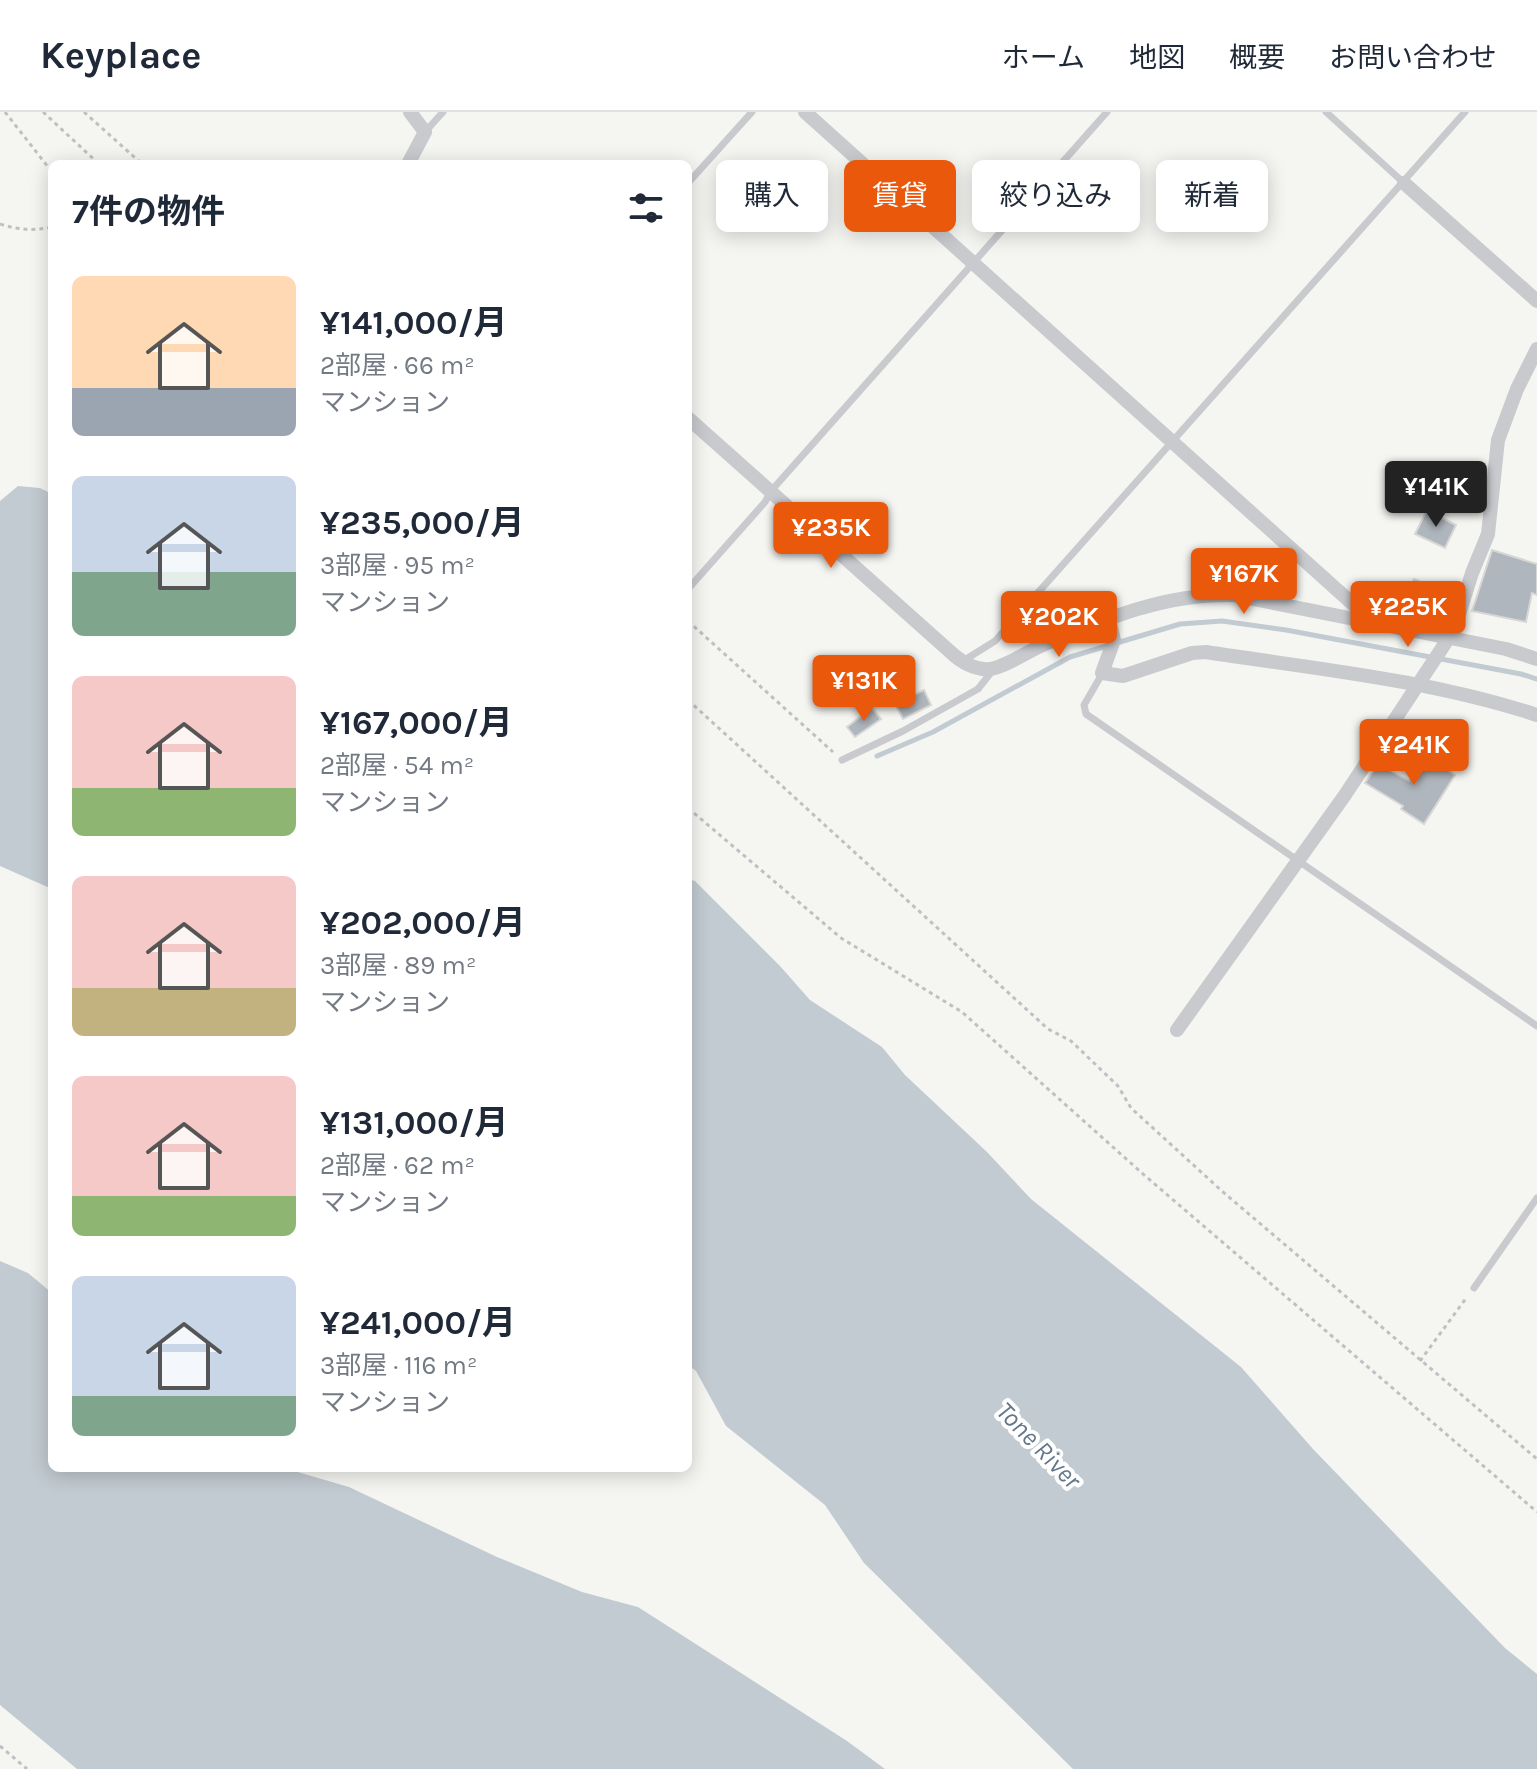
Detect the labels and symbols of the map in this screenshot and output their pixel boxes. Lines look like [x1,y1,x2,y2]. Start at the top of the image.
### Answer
pin: ¥141K [1380,461,1492,529]
pin: ¥235K [775,502,887,570]
pin: ¥167K [1188,548,1300,616]
pin: ¥225K [1352,581,1464,649]
pin: ¥202K [1003,591,1115,659]
pin: ¥131K [808,655,920,723]
pin: ¥241K [1358,719,1470,787]
water label: Tone River [990,1396,1088,1496]

